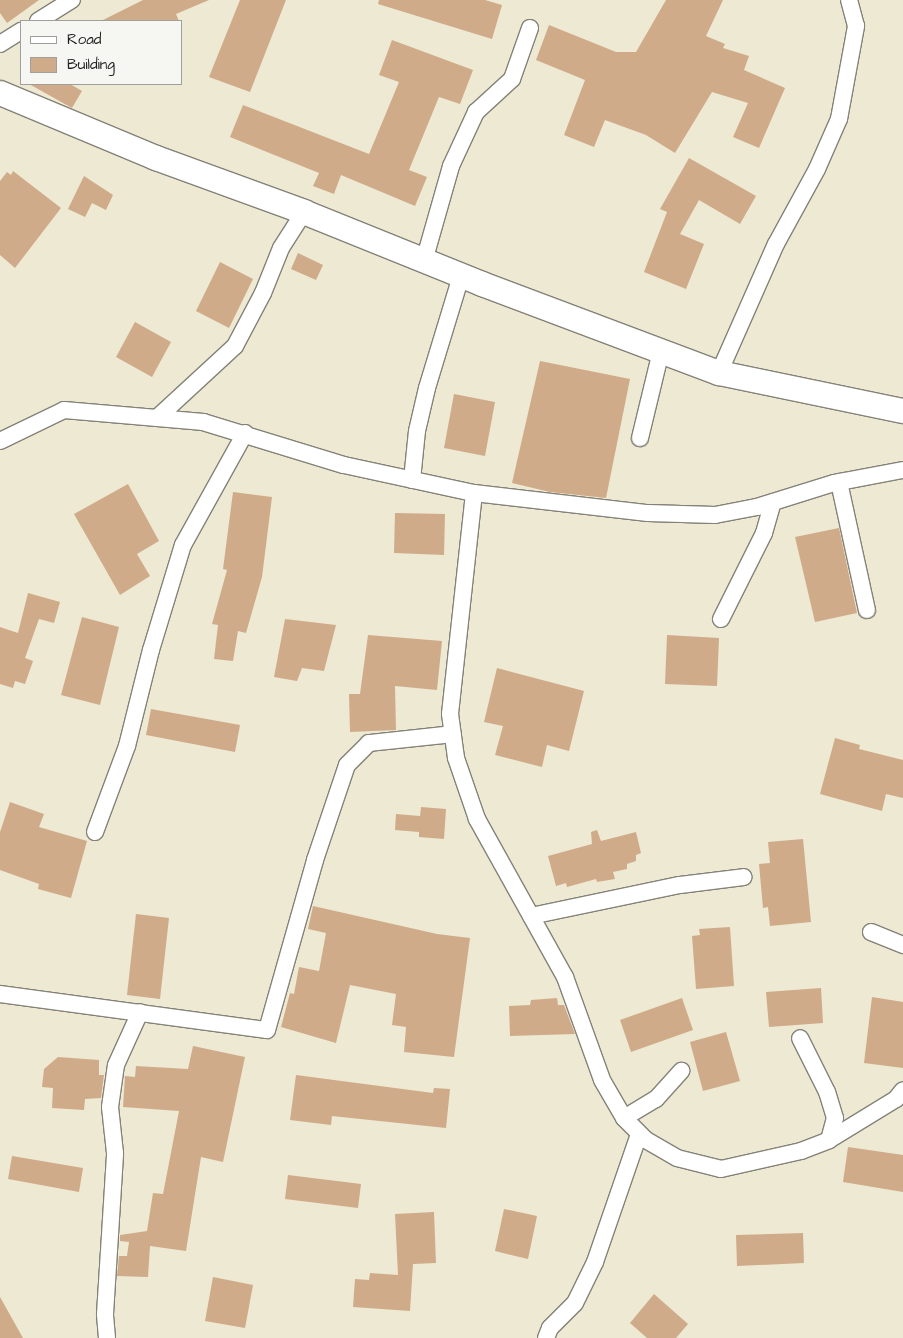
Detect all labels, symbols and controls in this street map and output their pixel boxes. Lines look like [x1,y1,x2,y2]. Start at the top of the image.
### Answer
legend [20,20,182,85]
text: Road [67,29,101,50]
text: Building [67,54,115,75]

